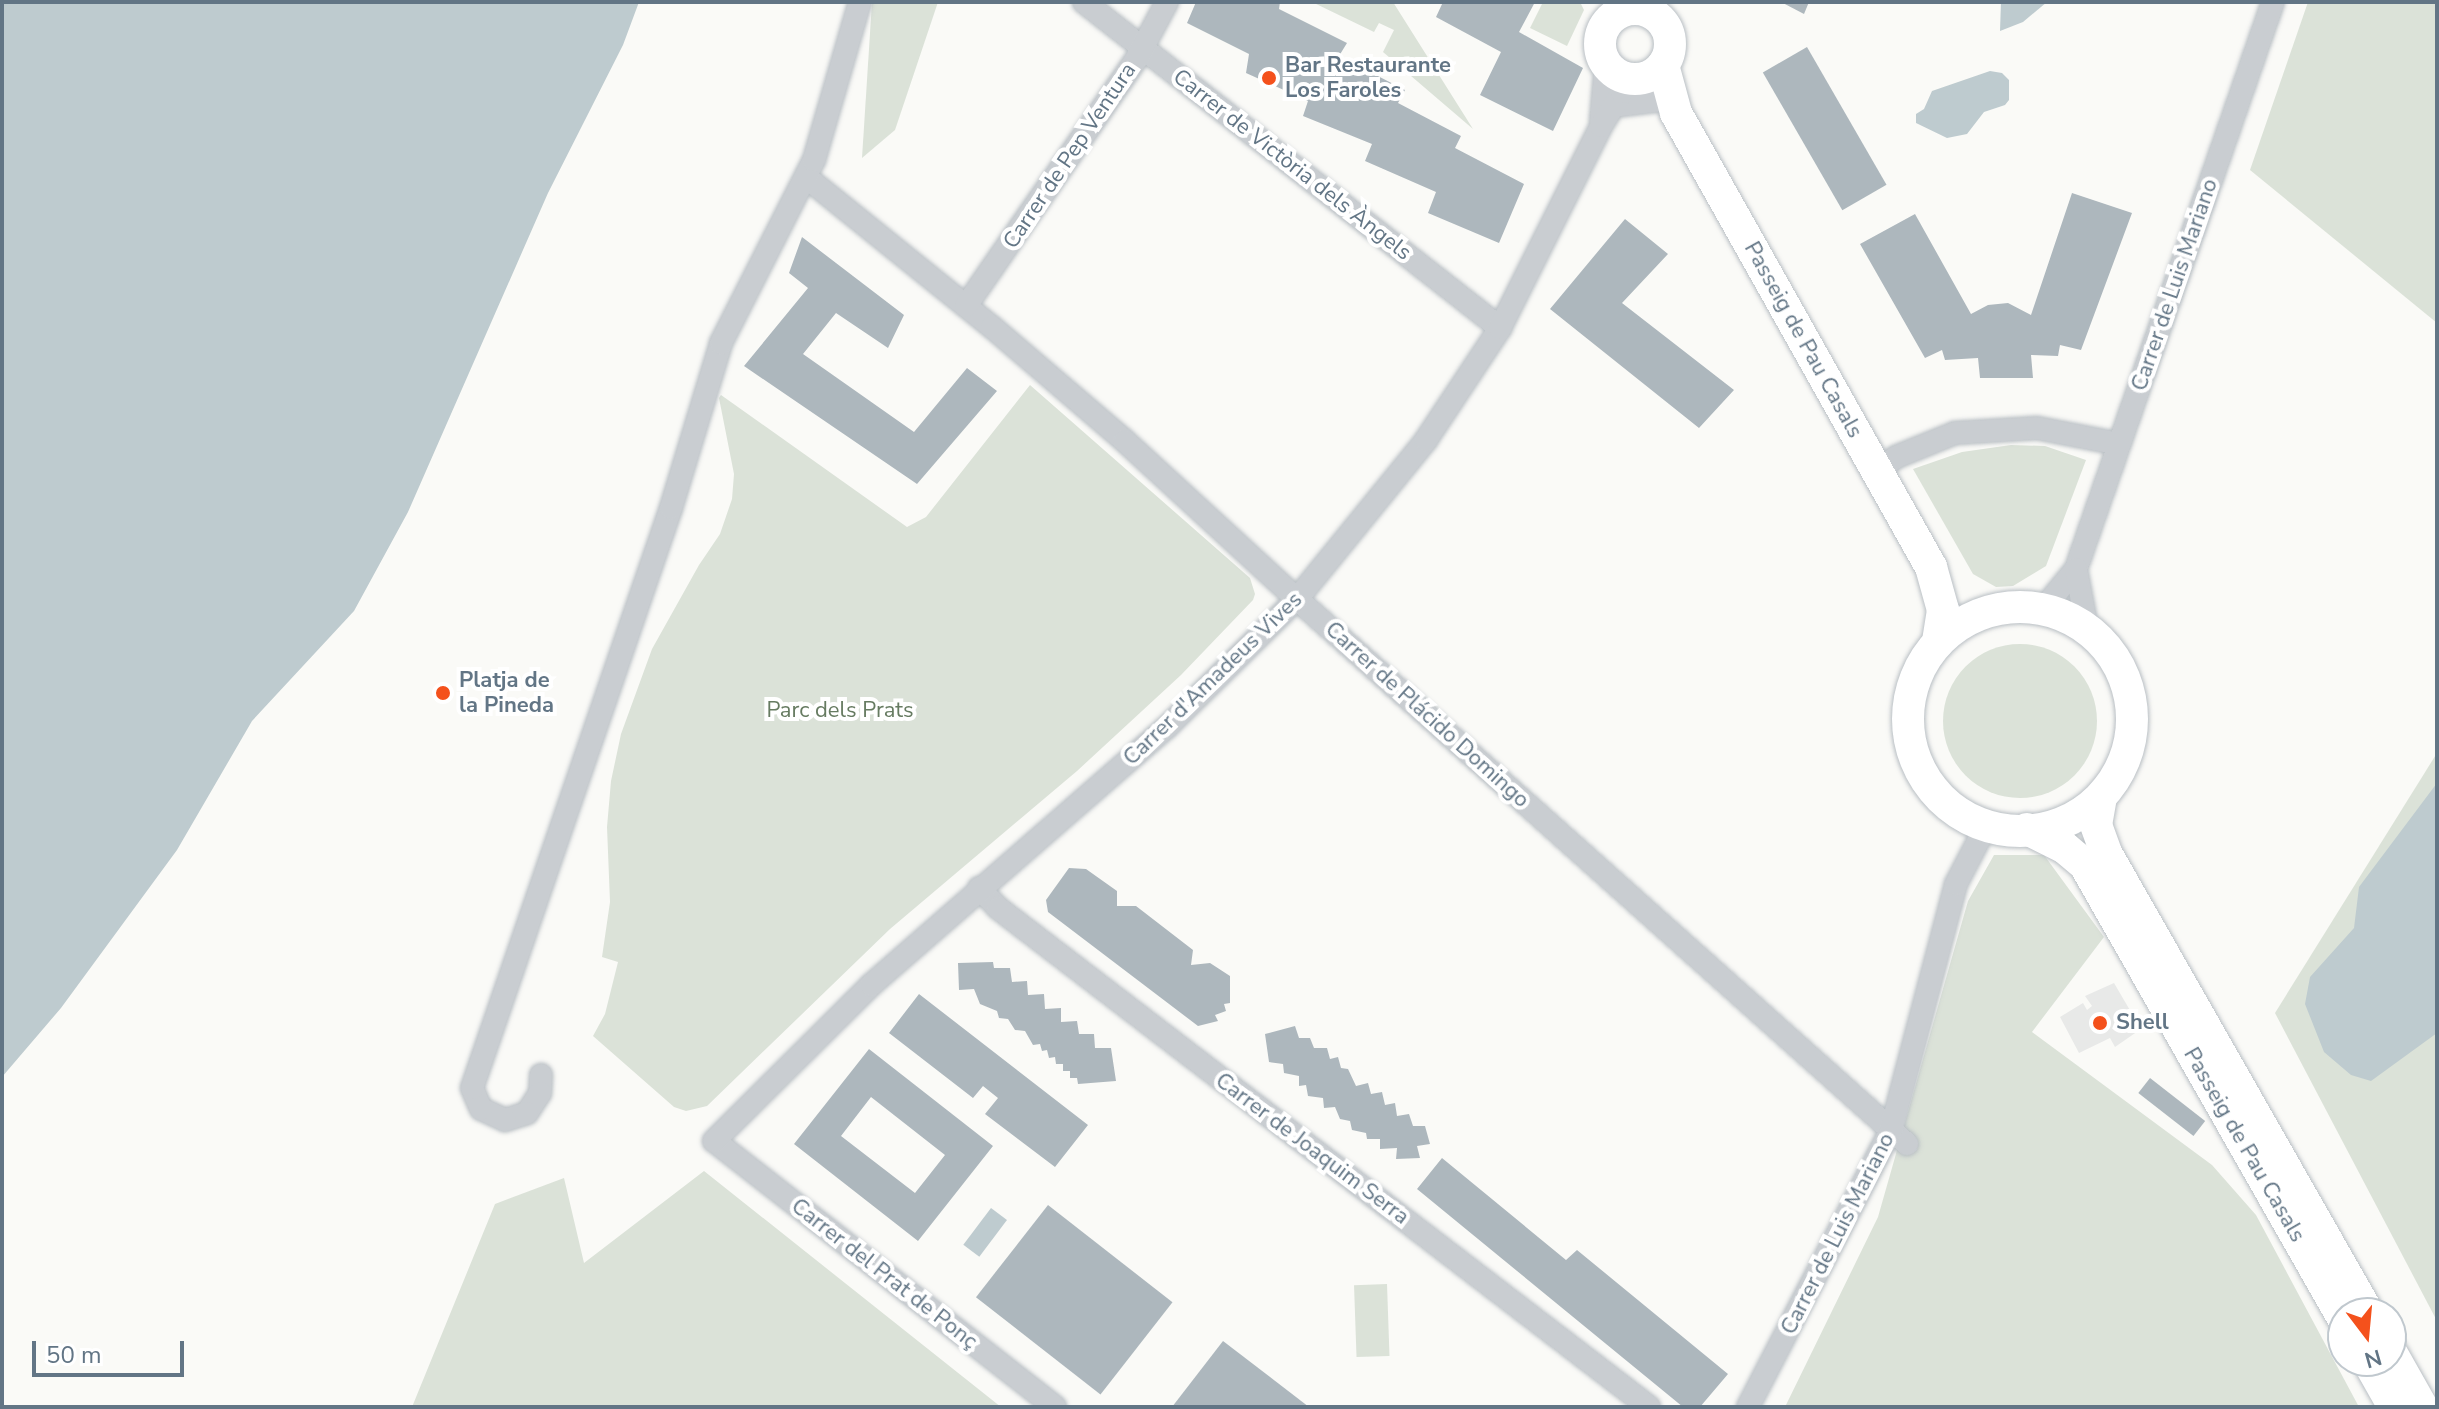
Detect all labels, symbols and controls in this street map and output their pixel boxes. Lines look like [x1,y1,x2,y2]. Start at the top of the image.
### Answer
place label: Bar Restaurante Los Faroles [1285,52,1451,104]
street label: Carrer de Pep Ventura [998,58,1142,254]
street label: Carrer de Victòria dels Àngels [1168,64,1416,266]
marker: Bar Restaurante Los Faroles [1260,69,1278,87]
street label: Carrer de Luis Mariano [2126,176,2224,394]
street label: Passeig de Pau Casals [1738,237,1868,443]
street label: Carrer d'Amadeus Vives [1118,587,1308,771]
street label: Carrer de Plácido Domingo [1320,616,1534,814]
place label: Platja de la Pineda [459,667,554,718]
marker: Platja de la Pineda [434,684,452,702]
park label: Parc dels Prats [766,698,914,724]
place label: Shell [2116,1010,2169,1036]
marker: Shell [2091,1014,2109,1032]
street label: Passeig de Pau Casals [2178,1043,2310,1247]
street label: Carrer de Joaquim Serra [1210,1068,1414,1230]
street label: Carrer de Luis Mariano [1776,1129,1900,1339]
street label: Carrer del Prat de Ponç [786,1193,982,1355]
north arrow [2327,1297,2407,1377]
scale bar [36,1325,188,1375]
text: 50 m [46,1339,102,1371]
text: N [2361,1341,2385,1375]

